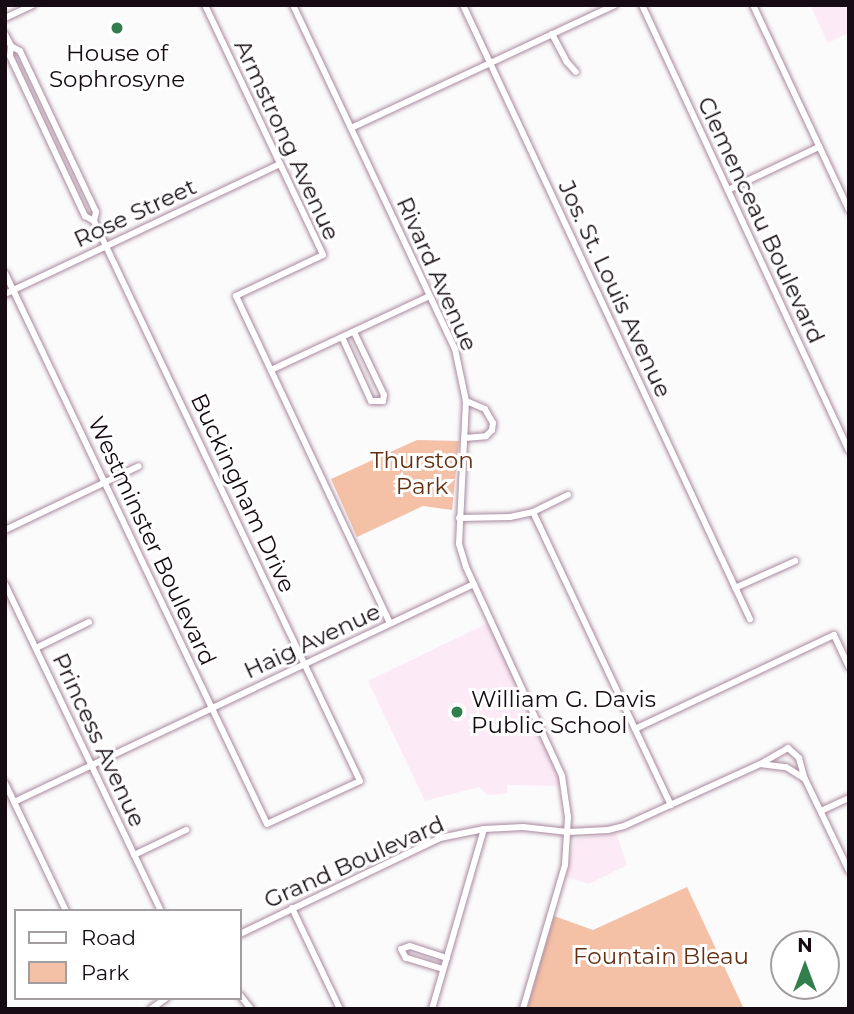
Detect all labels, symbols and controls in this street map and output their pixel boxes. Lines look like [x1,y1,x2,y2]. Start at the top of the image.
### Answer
marker: House of Sophrosyne [109,20,125,36]
street label: Armstrong Avenue [228,35,346,245]
place label: House of Sophrosyne [49,39,185,93]
street label: Clemenceau Boulevard [692,92,830,348]
street label: Rose Street [69,173,201,253]
street label: Jos. St. Louis Avenue [553,176,677,402]
street label: Rivard Avenue [391,193,483,355]
street label: Buckingham Drive [185,389,301,597]
street label: Westminster Boulevard [82,412,222,670]
park label: Thurston Park [370,446,474,500]
street label: Haig Avenue [240,597,384,685]
street label: Princess Avenue [47,649,151,831]
place label: William G. Davis Public School [471,685,656,739]
marker: William G. Davis Public School [449,704,465,720]
street label: Grand Boulevard [260,810,448,914]
legend [14,909,242,1000]
text: Road [81,925,136,950]
north arrow [770,930,840,1000]
text: N [797,934,813,957]
park label: Fountain Bleau [573,942,749,970]
text: Park [81,960,129,985]

